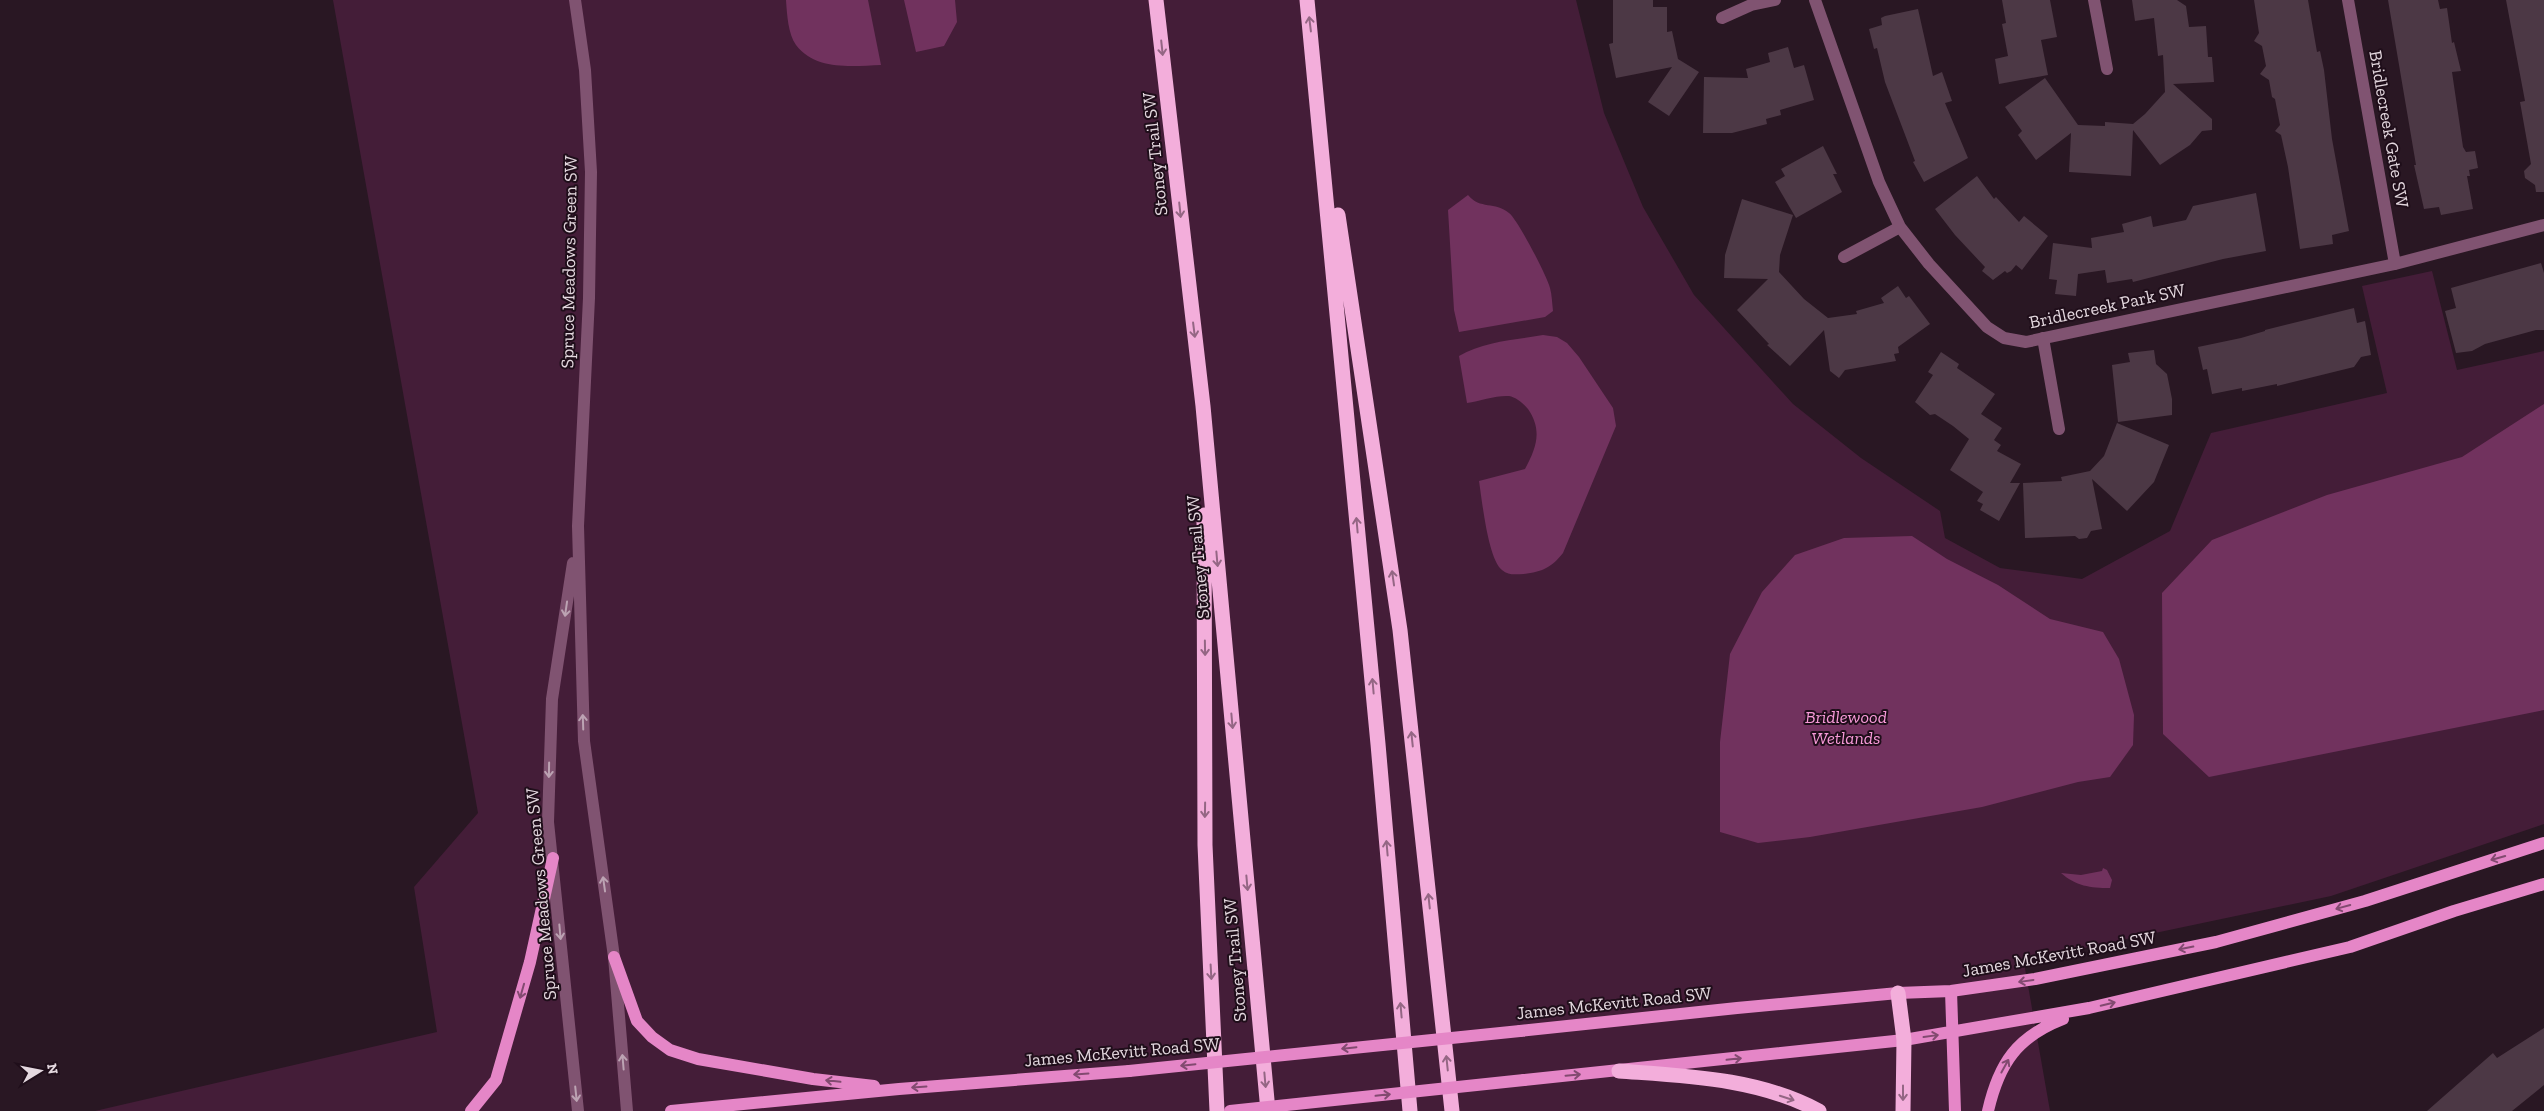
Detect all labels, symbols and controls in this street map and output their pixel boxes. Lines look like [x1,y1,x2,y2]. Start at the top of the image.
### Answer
one-way arrow [1305,16,1315,32]
one-way arrow [1157,40,1167,56]
street label: Bridlecreek Gate SW [2364,49,2414,210]
street label: Stoney Trail SW [1138,91,1172,217]
street label: Spruce Meadows Green SW [556,155,582,369]
one-way arrow [1175,202,1185,218]
street label: Bridlecreek Park SW [2027,279,2187,333]
one-way arrow [1189,322,1199,338]
street label: Stoney Trail SW [1182,494,1214,620]
one-way arrow [1353,517,1362,533]
one-way arrow [1212,551,1222,567]
one-way arrow [1388,570,1398,586]
one-way arrow [560,601,570,617]
one-way arrow [1200,639,1210,655]
one-way arrow [1368,679,1377,695]
park label: Bridlewood Wetlands [1805,706,1887,749]
one-way arrow [1227,713,1237,729]
one-way arrow [578,715,588,731]
one-way arrow [1407,732,1417,748]
one-way arrow [544,762,554,778]
street label: Spruce Meadows Green SW [521,787,561,1001]
one-way arrow [1200,802,1210,818]
one-way arrow [1382,841,1392,857]
one-way arrow [2490,853,2506,863]
one-way arrow [1242,875,1252,891]
one-way arrow [598,876,608,892]
one-way arrow [1424,893,1434,909]
street label: Stoney Trail SW [1219,897,1251,1023]
one-way arrow [2335,902,2351,912]
one-way arrow [555,924,565,940]
street label: James McKevitt Road SW [1961,926,2158,982]
one-way arrow [2178,944,2194,954]
one-way arrow [1206,964,1215,980]
one-way arrow [2019,976,2035,986]
street label: James McKevitt Road SW [1515,982,1713,1024]
one-way arrow [517,983,526,999]
one-way arrow [2099,999,2115,1008]
one-way arrow [1396,1002,1406,1018]
one-way arrow [1922,1031,1938,1041]
street label: James McKevitt Road SW [1023,1032,1221,1071]
one-way arrow [1342,1044,1358,1053]
north arrow [15,1046,65,1096]
one-way arrow [1726,1054,1742,1064]
one-way arrow [618,1055,628,1071]
one-way arrow [1442,1055,1452,1071]
one-way arrow [2000,1058,2010,1073]
one-way arrow [1180,1060,1196,1070]
text: N [43,1062,62,1076]
one-way arrow [1073,1070,1089,1079]
one-way arrow [1260,1071,1270,1087]
one-way arrow [1564,1071,1580,1080]
one-way arrow [826,1076,842,1086]
one-way arrow [911,1082,927,1092]
one-way arrow [1898,1084,1908,1101]
one-way arrow [571,1086,581,1102]
one-way arrow [1375,1090,1391,1100]
one-way arrow [1779,1094,1794,1103]

